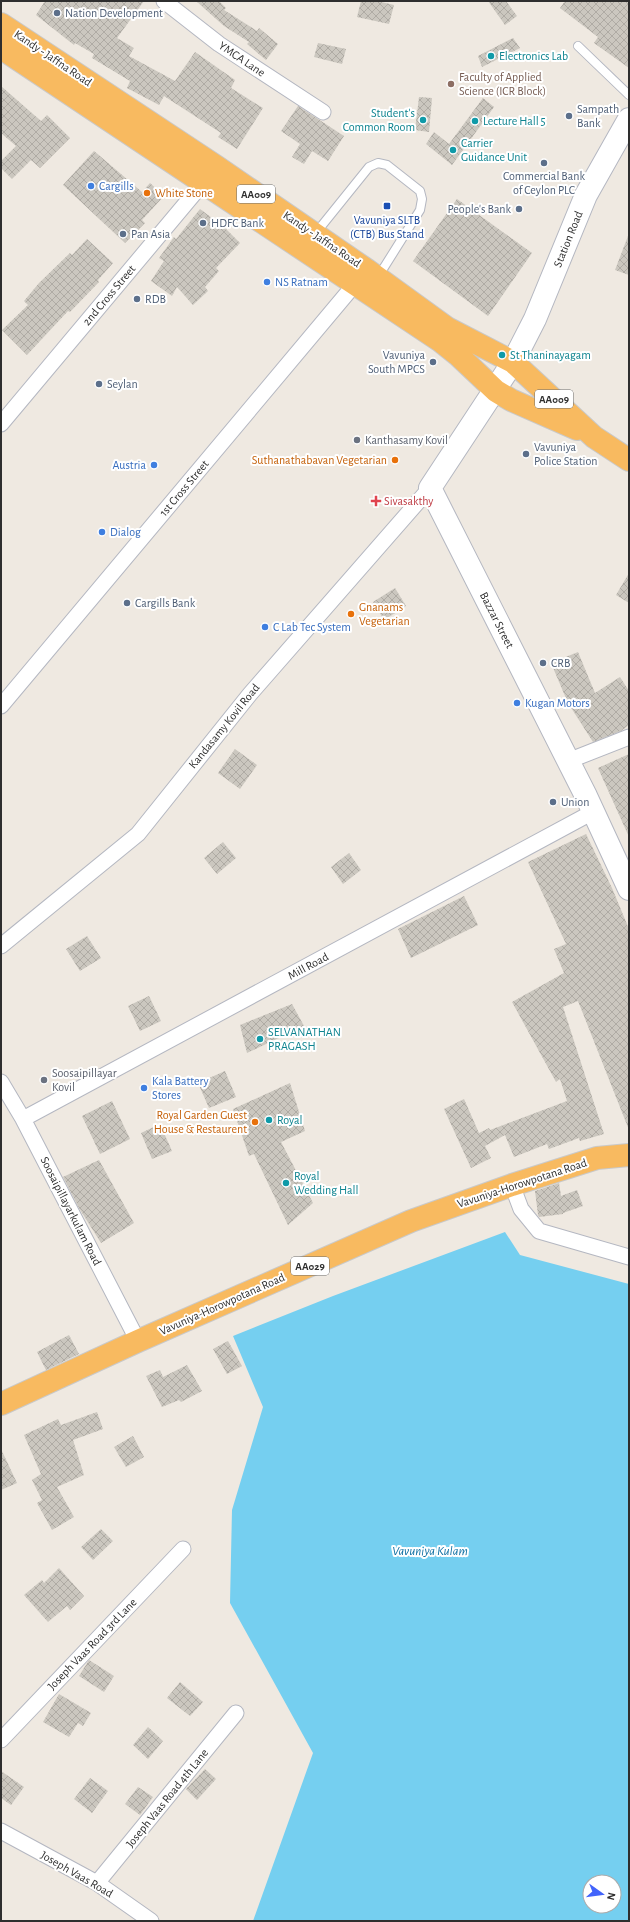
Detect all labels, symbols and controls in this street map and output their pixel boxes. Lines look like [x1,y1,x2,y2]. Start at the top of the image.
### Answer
place label: Nation Development [65,7,163,19]
marker: Nation Development [52,8,62,18]
street label: Kandy - Jaffna Road [11,28,94,89]
street label: YMCA Lane [217,39,267,79]
place label: Electronics Lab [499,50,568,62]
marker: Electronics Lab [486,51,496,61]
place label: Faculty of Applied Science (ICR Block) [459,71,546,97]
marker: Faculty of Applied Science (ICR Block) [446,79,456,89]
place label: Sampath Bank [577,103,619,129]
place label: Student's Common Room [343,107,415,133]
marker: Sampath Bank [564,111,574,121]
marker: Student's Common Room [418,115,428,125]
place label: Lecture Hall 5 [483,115,546,127]
marker: Lecture Hall 5 [470,116,480,126]
place label: Carrier Guidance Unit [461,137,527,163]
marker: Carrier Guidance Unit [448,145,458,155]
marker: Commercial Bank of Ceylon PLC [539,158,549,168]
place label: Commercial Bank of Ceylon PLC [503,170,585,197]
place label: Cargills [99,180,134,192]
marker: Cargills [86,181,96,191]
road number: AA009 [237,185,275,203]
place label: White Stone [155,187,213,199]
marker: White Stone [142,188,152,198]
marker: Vavuniya SLTB (CTB) Bus Stand [382,201,392,211]
place label: People's Bank [448,203,512,215]
marker: People's Bank [514,204,524,214]
street label: Kandy - Jaffna Road [280,209,363,270]
street label: Station Road [551,209,585,269]
place label: Vavuniya SLTB (CTB) Bus Stand [350,214,424,240]
place label: HDFC Bank [211,217,264,229]
marker: HDFC Bank [198,218,208,228]
place label: Pan Asia [131,228,171,240]
marker: Pan Asia [118,229,128,239]
street label: 2nd Cross Street [80,262,138,327]
place label: NS Ratnam [275,276,328,288]
marker: NS Ratnam [262,277,272,287]
place label: RDB [145,293,166,305]
marker: RDB [132,294,142,304]
place label: Vavuniya South MPCS [368,349,425,375]
place label: St Thaninayagam [510,349,591,362]
marker: St Thaninayagam [497,350,507,360]
marker: Vavuniya South MPCS [428,357,438,367]
place label: Seylan [107,378,138,391]
marker: Seylan [94,379,104,389]
road number: AA009 [535,390,573,408]
place label: Kanthasamy Kovil [365,434,448,447]
marker: Kanthasamy Kovil [352,435,362,445]
place label: Vavuniya Police Station [534,441,597,467]
marker: Vavuniya Police Station [521,449,531,459]
place label: Suthanathabavan Vegetarian [252,454,387,466]
marker: Suthanathabavan Vegetarian [390,455,400,465]
street label: 1st Cross Street [157,457,211,518]
place label: Austria [113,459,146,471]
marker: Austria [149,460,159,470]
place label: Sivasakthy [384,495,433,508]
marker: Sivasakthy [371,496,381,506]
place label: Dialog [110,526,141,538]
marker: Dialog [97,527,107,537]
street label: Bazzar Street [478,590,516,650]
place label: Cargills Bank [135,597,196,609]
marker: Cargills Bank [122,598,132,608]
place label: Gnanams Vegetarian [359,601,410,627]
marker: Gnanams Vegetarian [346,609,356,619]
place label: C Lab Tec System [273,621,351,634]
marker: C Lab Tec System [260,622,270,632]
place label: CRB [551,657,570,669]
marker: CRB [538,658,548,668]
street label: Kandasamy Kovil Road [186,681,262,771]
place label: Kugan Motors [525,697,590,709]
marker: Kugan Motors [512,698,522,708]
place label: Union [561,796,589,808]
marker: Union [548,797,558,807]
street label: Mill Road [286,950,330,982]
place label: SELVANATHAN PRAGASH [268,1026,341,1052]
marker: SELVANATHAN PRAGASH [255,1034,265,1044]
place label: Soosaipillayar Kovil [52,1067,117,1093]
marker: Soosaipillayar Kovil [39,1075,49,1085]
place label: Kala Battery Stores [152,1075,209,1101]
marker: Kala Battery Stores [139,1083,149,1093]
place label: Royal Garden Guest House & Restaurent [154,1109,247,1135]
place label: Royal [277,1114,302,1127]
marker: Royal [264,1115,274,1125]
marker: Royal Garden Guest House & Restaurent [250,1117,260,1127]
street label: Soosaipillayarkulam Road [37,1155,104,1268]
street label: Vavuniya-Horowpotana Road [456,1156,589,1211]
place label: Royal Wedding Hall [294,1170,359,1196]
marker: Royal Wedding Hall [281,1178,291,1188]
road number: AA029 [291,1257,329,1275]
street label: Vavuniya-Horowpotana Road [158,1271,287,1338]
water label: Vavuniya Kulam [392,1545,468,1558]
street label: Joseph Vaas Road 3rd Lane [45,1596,139,1692]
street label: Joseph Vaas Road 4th Lane [124,1746,210,1850]
street label: Joseph Vaas Road [39,1849,115,1899]
north arrow [582,1874,622,1914]
text: N [605,1891,617,1901]

